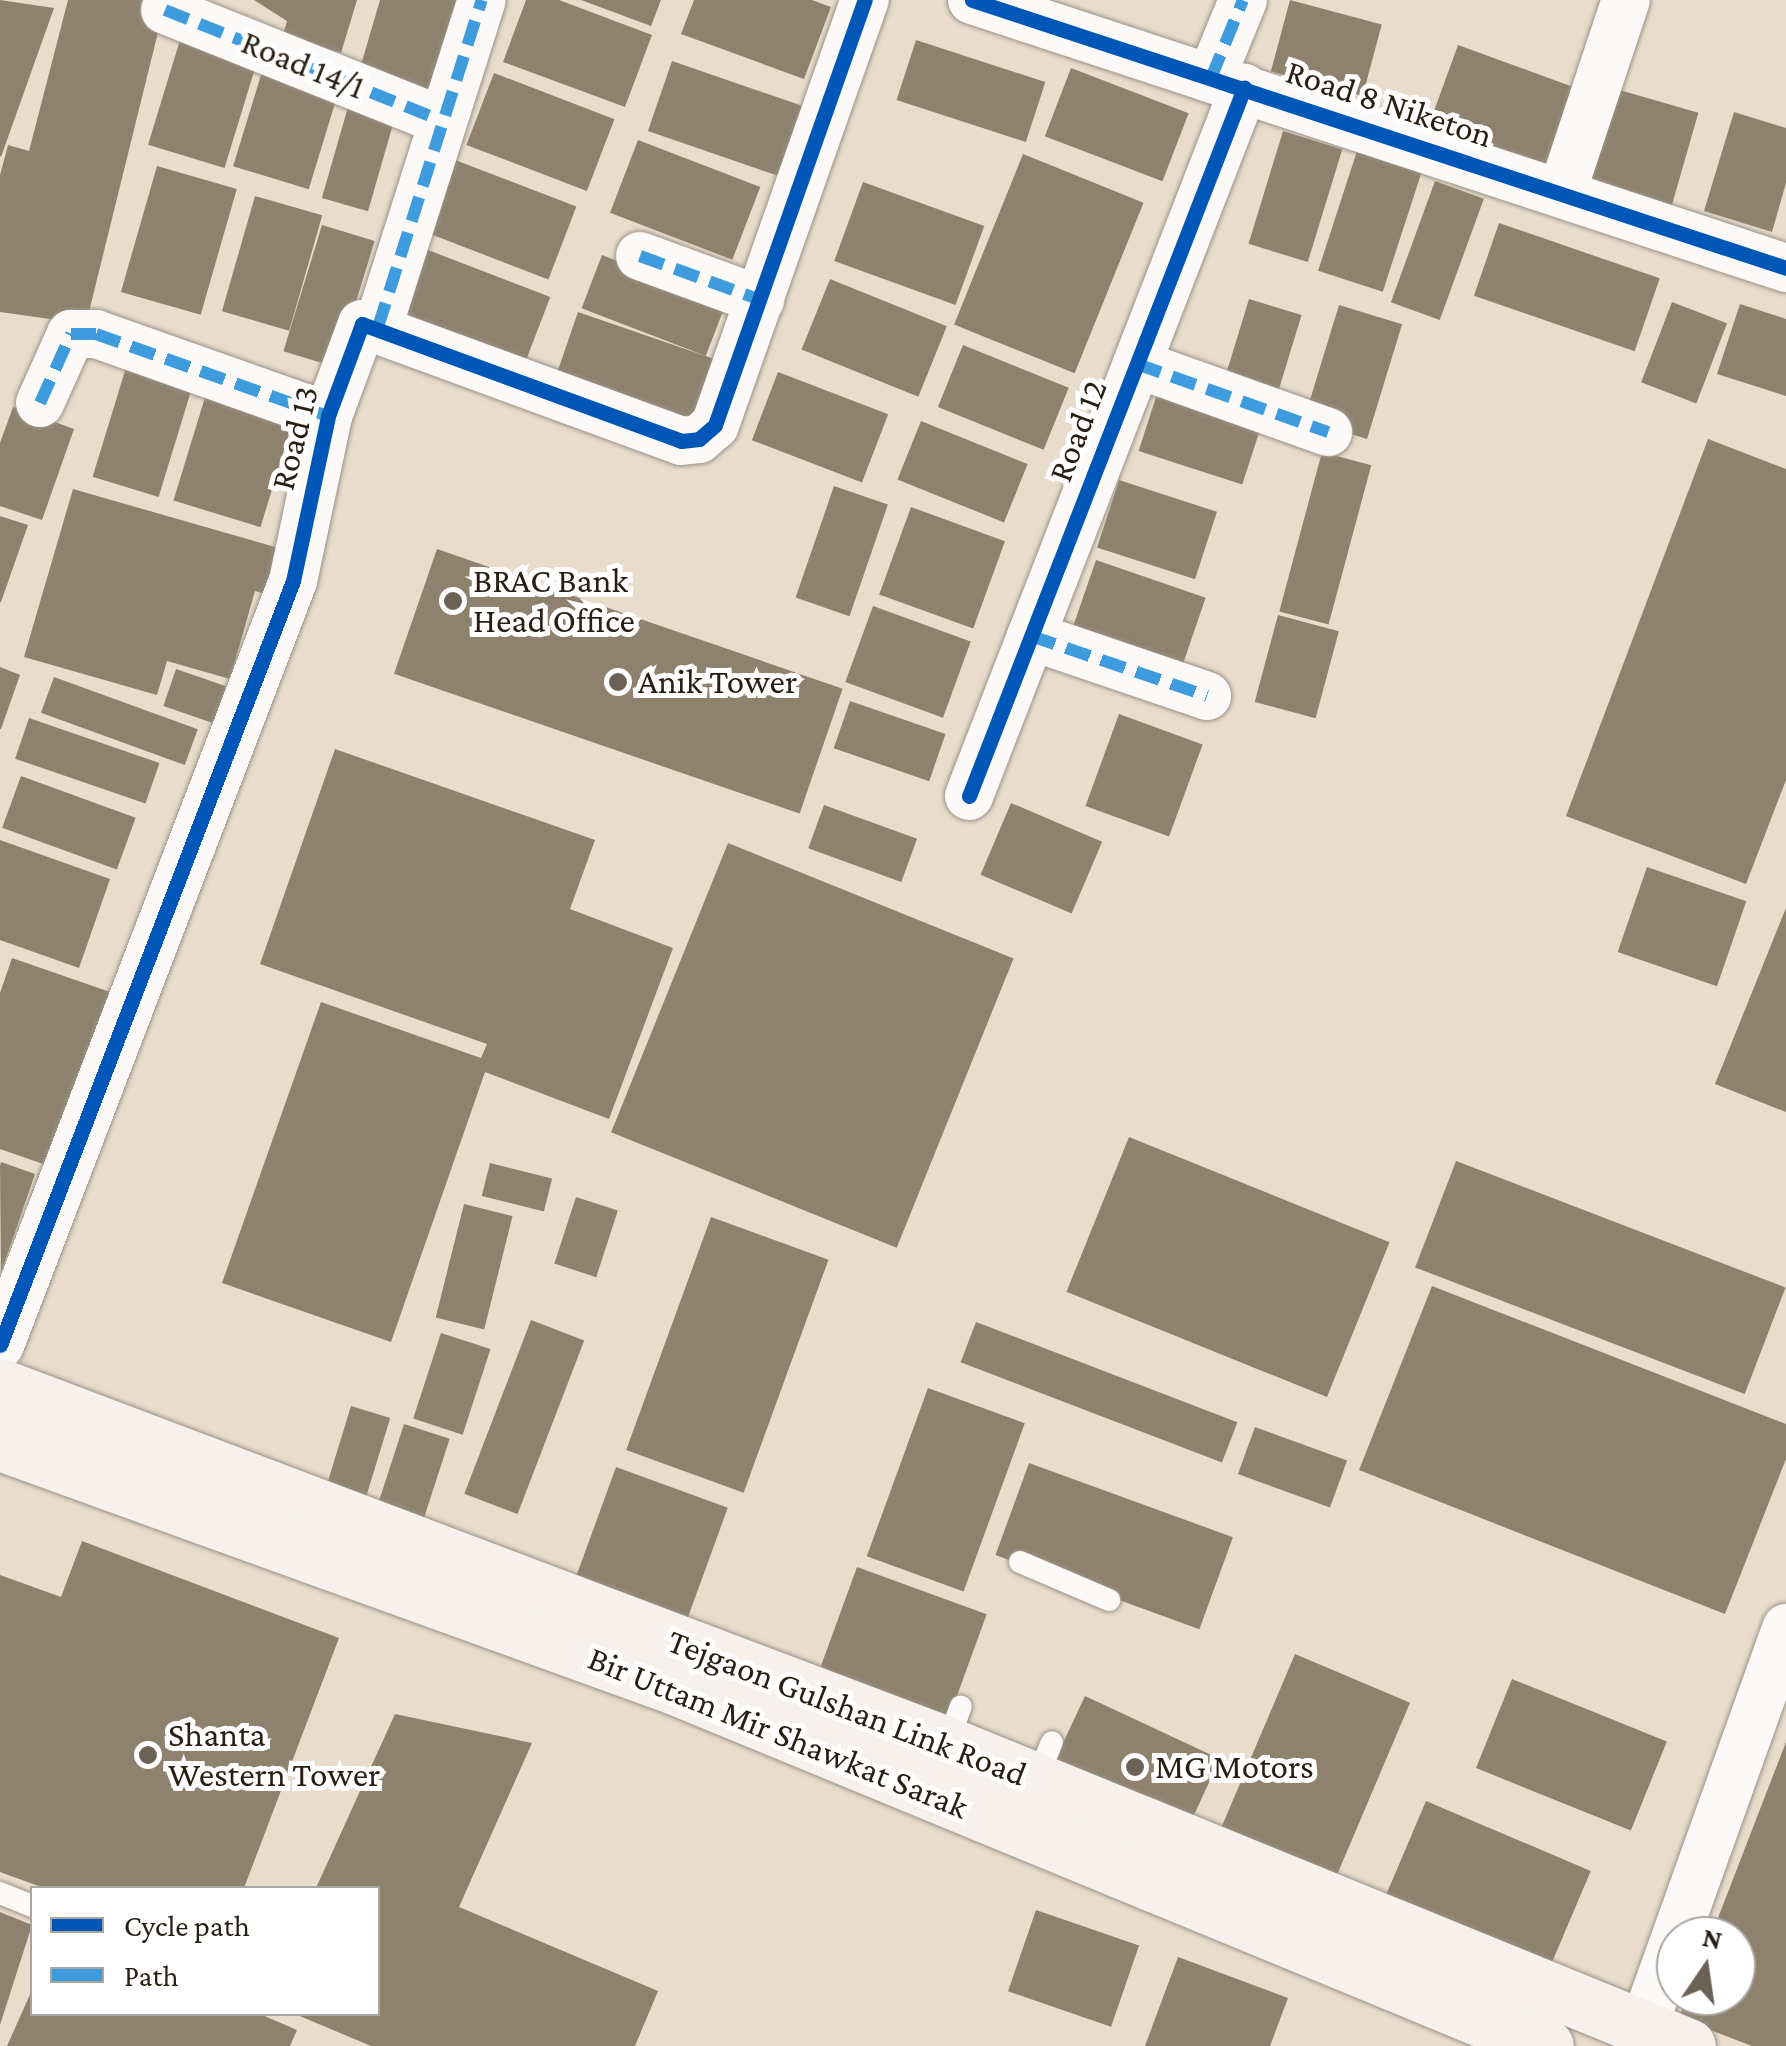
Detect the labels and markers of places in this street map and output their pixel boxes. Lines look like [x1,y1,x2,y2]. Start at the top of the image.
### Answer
place label: BRAC Bank Head Office [473,560,635,642]
marker: BRAC Bank Head Office [442,590,464,612]
place label: Anik Tower [638,661,797,703]
marker: Anik Tower [607,671,629,693]
place label: Shanta Western Tower [168,1714,381,1796]
marker: Shanta Western Tower [137,1744,159,1766]
place label: MG Motors [1155,1746,1314,1788]
marker: MG Motors [1124,1756,1146,1778]

